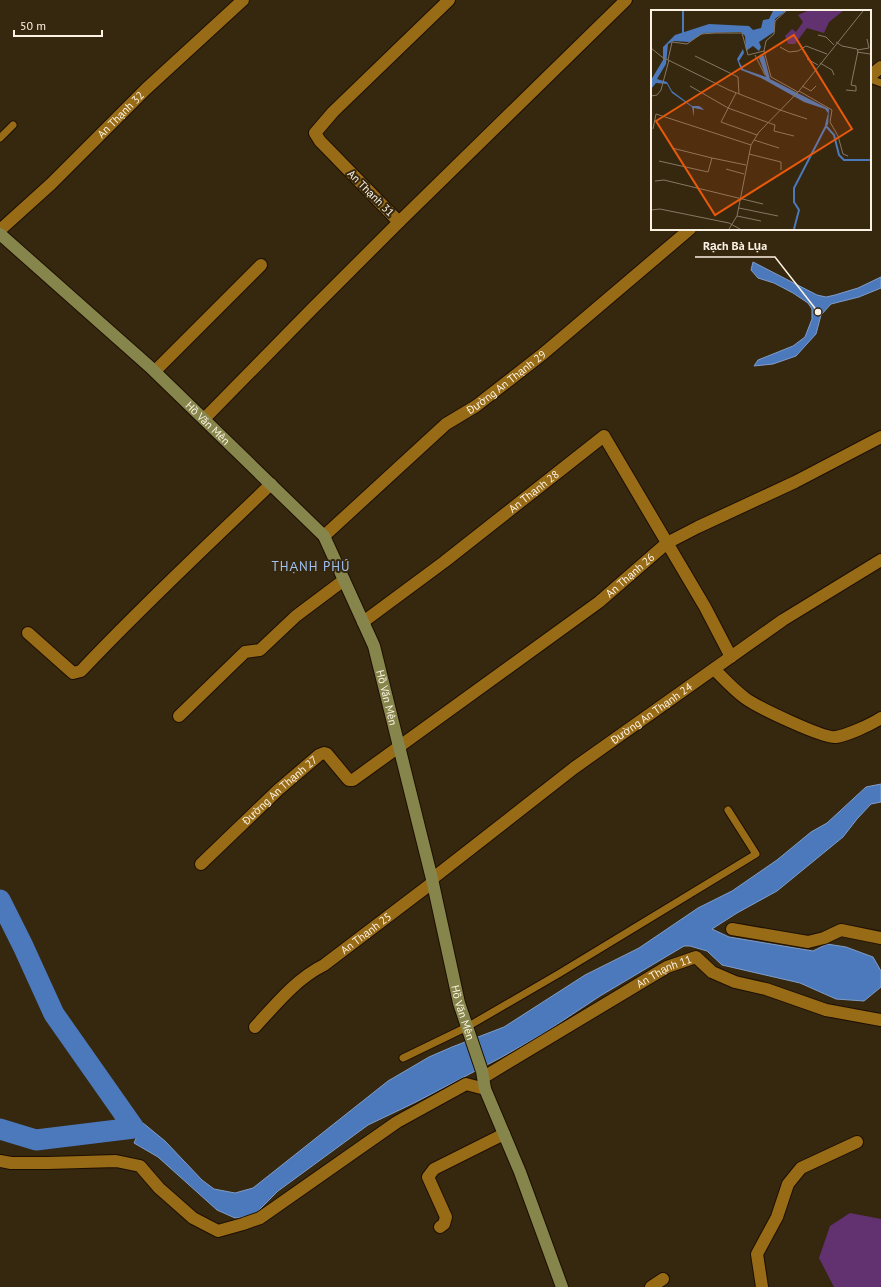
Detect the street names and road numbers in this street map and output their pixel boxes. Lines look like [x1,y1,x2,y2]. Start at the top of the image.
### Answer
street label: An Thạnh 32 [94,88,147,141]
street label: An Thạnh 31 [345,167,397,219]
street label: Đường An Thạnh 29 [463,347,549,418]
street label: Hồ Văn Mên [183,398,233,448]
street label: An Thạnh 28 [506,467,562,516]
street label: An Thạnh 26 [603,550,657,600]
street label: Hồ Văn Mên [373,668,400,727]
street label: Đường An Thạnh 24 [607,680,695,747]
street label: Đường An Thạnh 27 [238,752,320,828]
street label: An Thạnh 25 [338,909,394,957]
street label: An Thạnh 11 [634,952,694,991]
street label: Hồ Văn Mên [448,984,478,1042]

